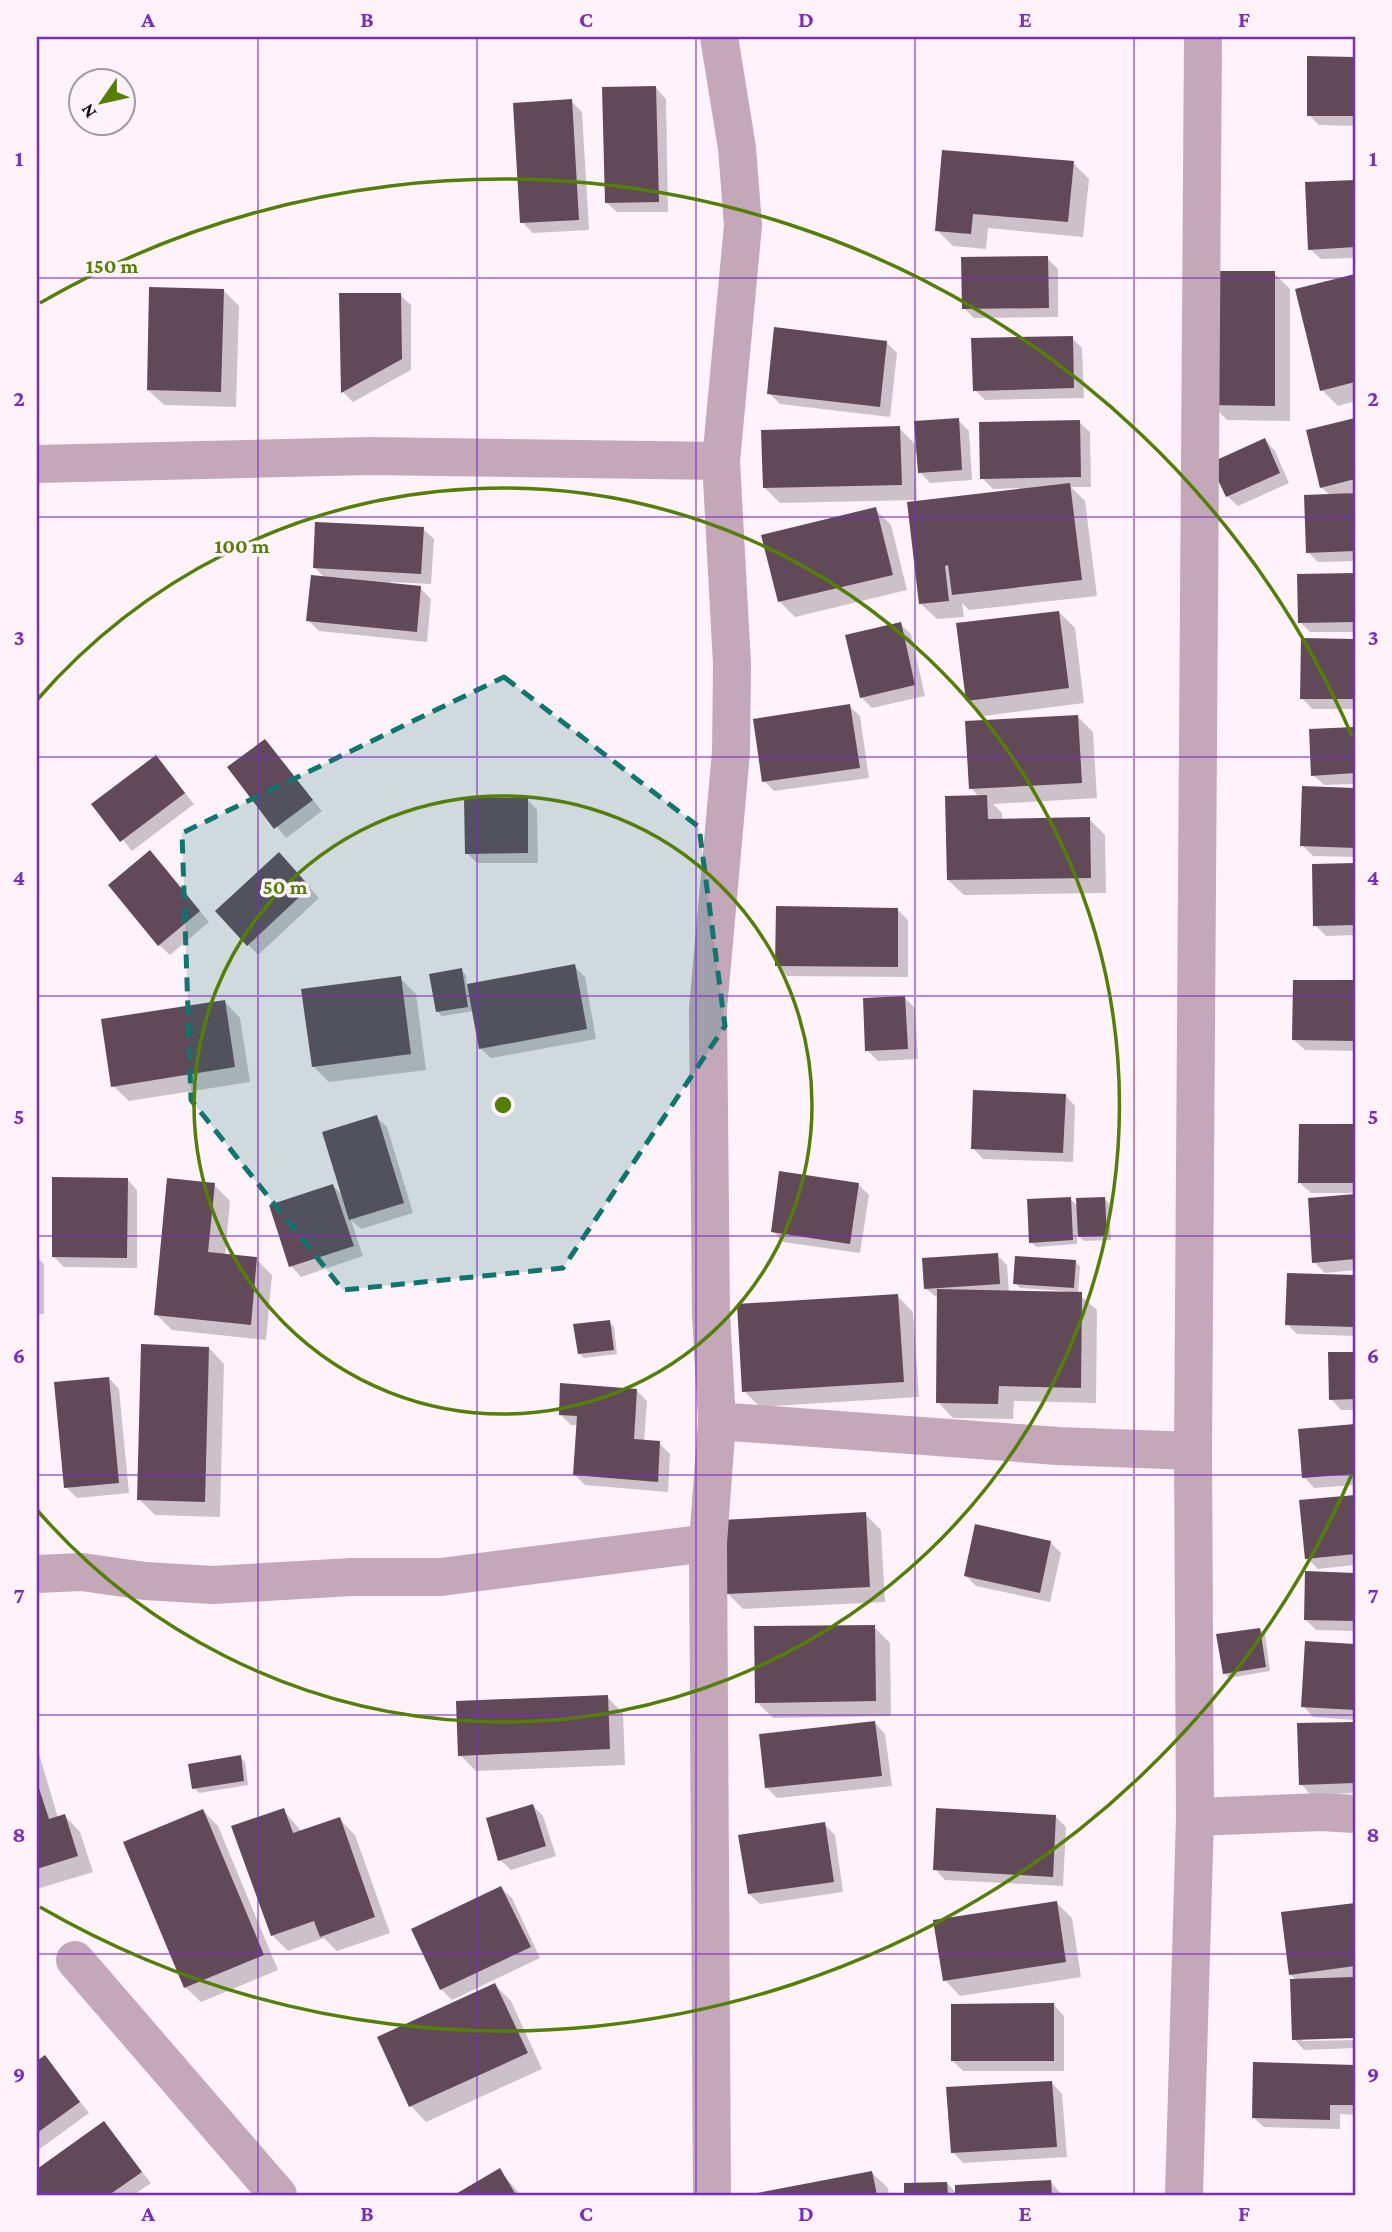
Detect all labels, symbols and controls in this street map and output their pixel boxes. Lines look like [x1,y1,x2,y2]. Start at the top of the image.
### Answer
text: A [140,6,155,32]
text: B [360,6,374,32]
text: C [579,6,593,32]
text: D [798,6,814,32]
text: E [1018,6,1032,32]
text: F [1238,6,1250,32]
north arrow [66,66,136,136]
text: N [76,100,101,122]
text: 1 [15,145,24,171]
text: 1 [1369,145,1378,171]
text: 150 m [86,254,139,278]
text: 2 [13,385,25,411]
text: 2 [1367,385,1379,411]
text: 100 m [214,534,270,558]
text: 3 [13,624,25,650]
text: 3 [1367,624,1379,650]
text: 4 [13,864,25,890]
text: 4 [1367,864,1379,890]
text: 50 m [263,875,308,899]
centre of rings [491,1093,515,1117]
text: 5 [13,1103,25,1129]
text: 5 [1367,1103,1379,1129]
text: 6 [13,1342,25,1368]
text: 6 [1367,1342,1379,1368]
text: 7 [13,1582,25,1608]
text: 7 [1367,1582,1379,1608]
text: 8 [12,1821,26,1847]
text: 8 [1366,1821,1380,1847]
text: 9 [13,2061,25,2087]
text: 9 [1367,2061,1379,2087]
text: A [140,2200,155,2226]
text: B [360,2200,374,2226]
text: C [579,2200,593,2226]
text: D [798,2200,814,2226]
text: E [1018,2200,1032,2226]
text: F [1238,2200,1250,2226]

